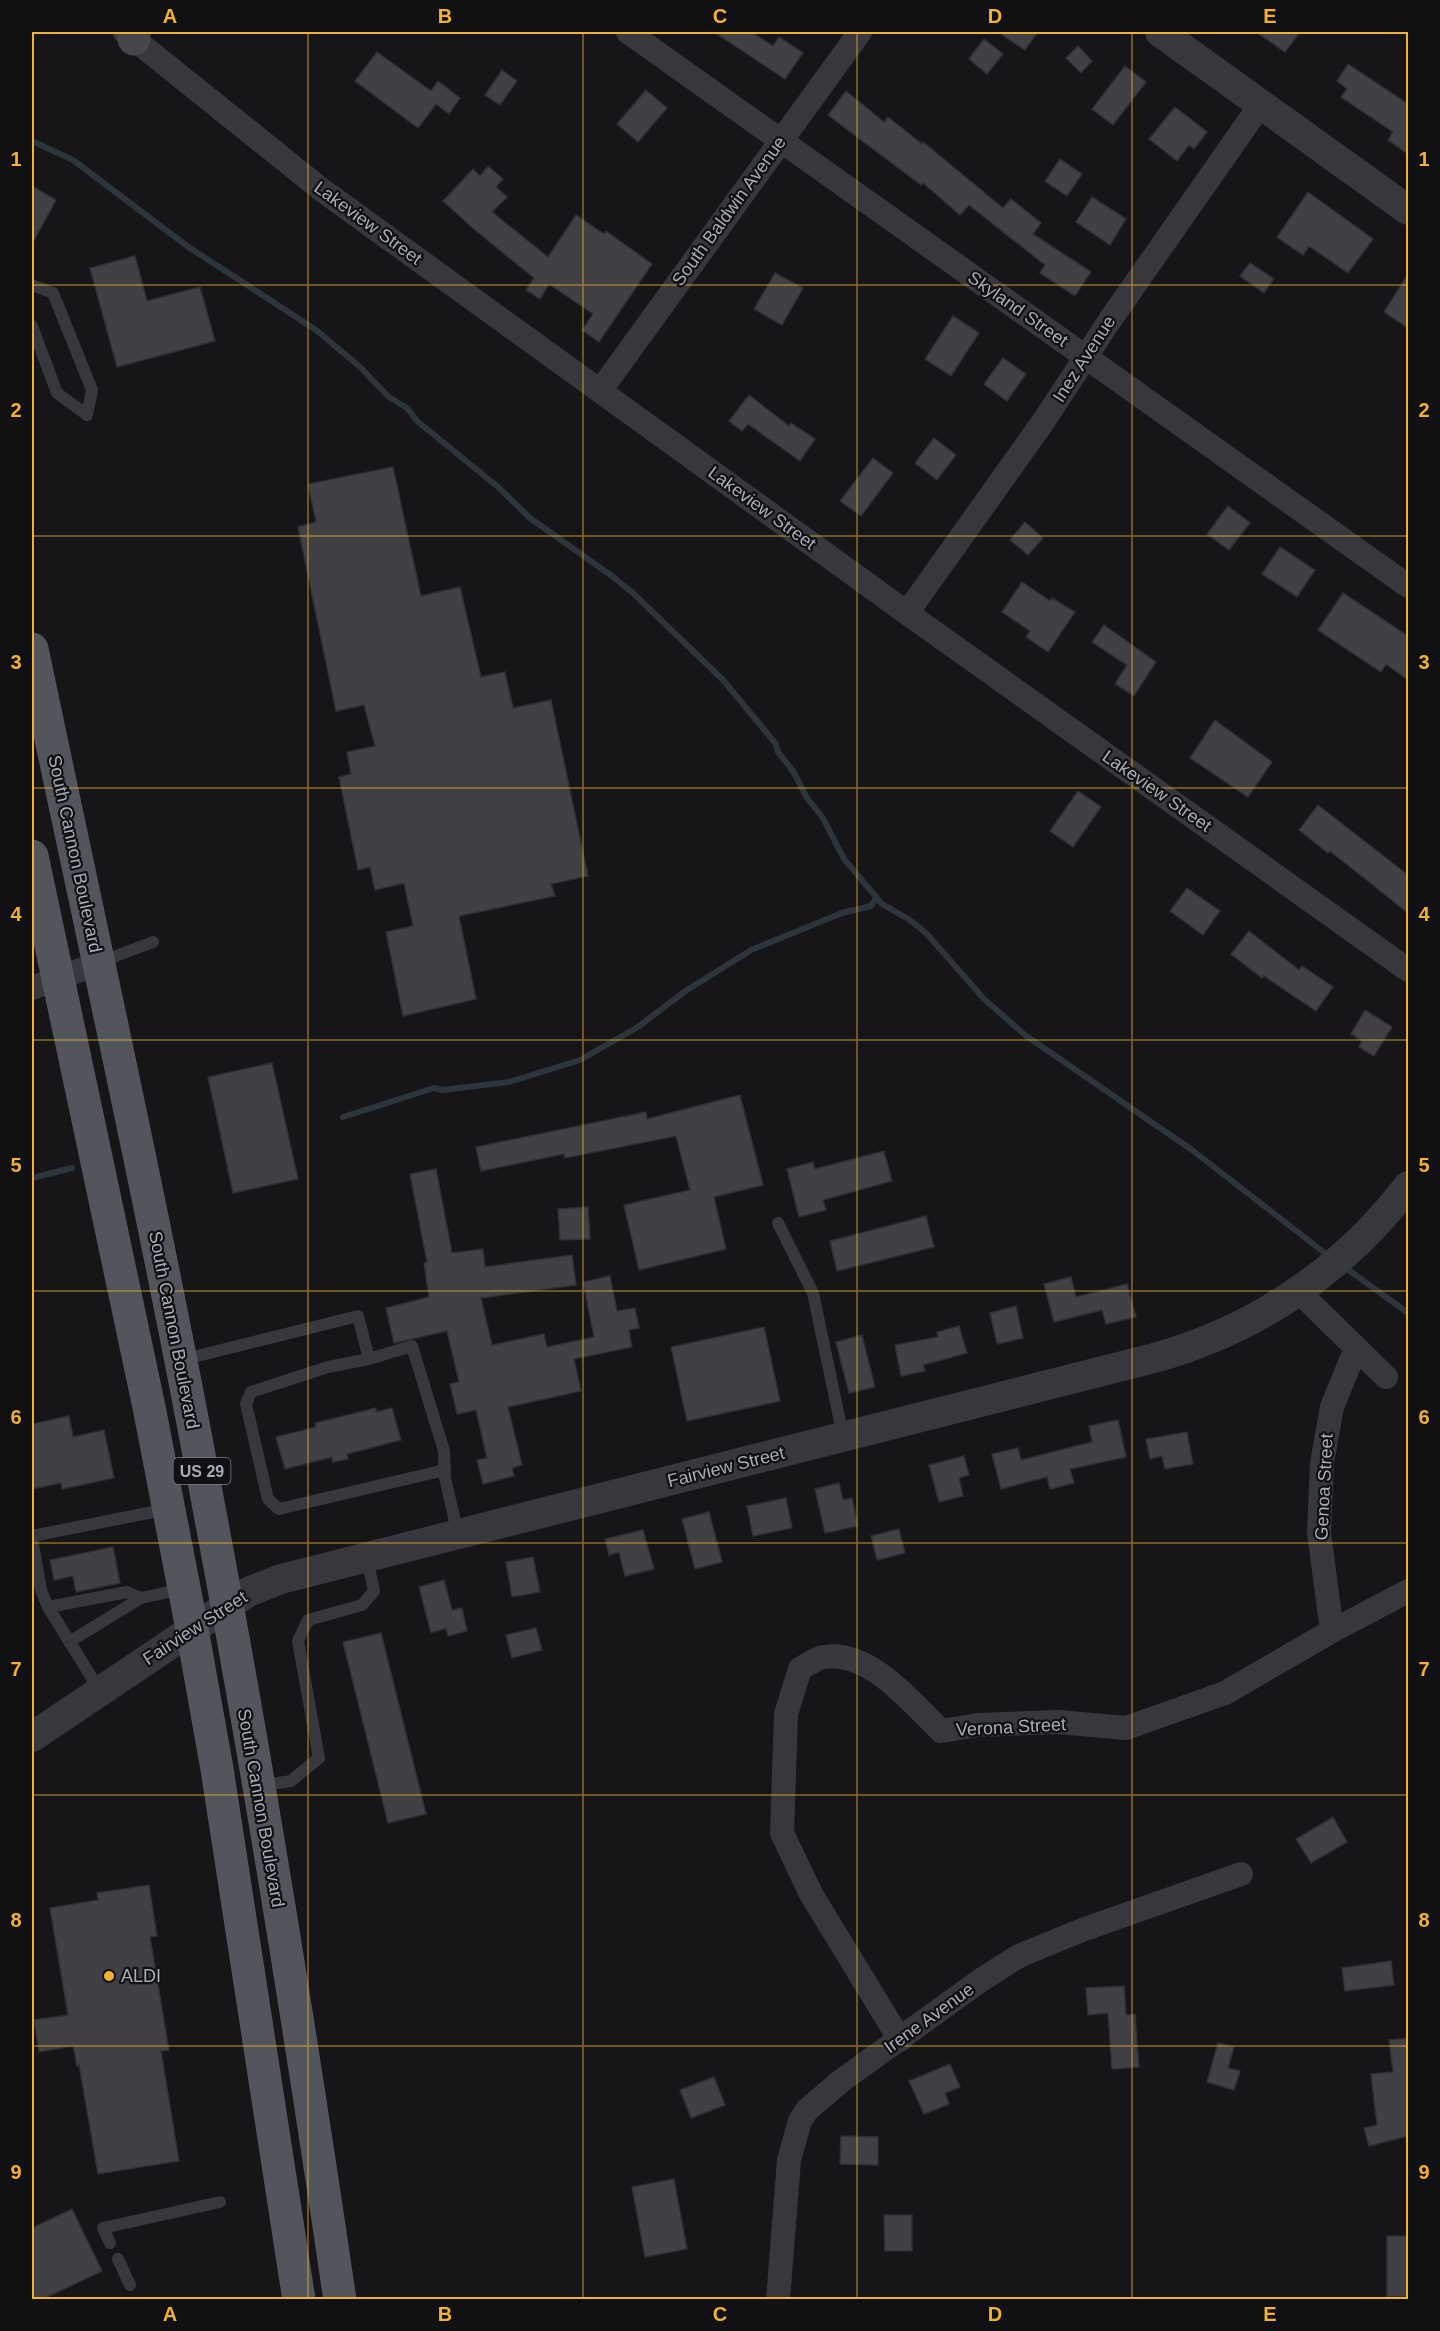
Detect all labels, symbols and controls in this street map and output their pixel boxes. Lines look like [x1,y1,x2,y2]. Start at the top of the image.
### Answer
text: A [163,5,177,27]
text: B [438,5,452,27]
text: C [713,5,727,27]
text: D [988,5,1002,27]
text: E [1263,5,1277,27]
street label: South Baldwin Avenue [668,132,790,290]
text: 1 [10,148,22,170]
text: 1 [1418,148,1430,170]
street label: Lakeview Street [310,177,426,269]
street label: Skyland Street [964,267,1072,351]
street label: Inez Avenue [1049,312,1119,406]
text: 2 [10,399,22,421]
text: 2 [1418,399,1430,421]
street label: Lakeview Street [704,462,820,554]
text: 3 [10,651,22,673]
text: 3 [1418,651,1430,673]
street label: Lakeview Street [1099,746,1215,836]
street label: South Cannon Boulevard [44,754,106,954]
text: 4 [10,903,22,925]
text: 4 [1418,903,1430,925]
text: 5 [10,1154,22,1176]
text: 5 [1418,1154,1430,1176]
street label: South Cannon Boulevard [145,1229,203,1431]
text: 6 [10,1406,22,1428]
text: 6 [1418,1406,1430,1428]
street label: Genoa Street [1311,1433,1337,1541]
street label: Fairview Street [665,1443,787,1491]
road number: US 29 [174,1458,230,1484]
street label: Fairview Street [139,1587,251,1669]
text: 7 [10,1658,22,1680]
text: 7 [1418,1658,1430,1680]
street label: South Cannon Boulevard [234,1707,288,1909]
street label: Verona Street [956,1714,1066,1740]
text: 8 [10,1909,22,1931]
text: 8 [1418,1909,1430,1931]
place label: ALDI [121,1966,161,1986]
marker: ALDI [102,1969,116,1983]
street label: Irene Avenue [880,1979,978,2057]
text: 9 [10,2161,22,2183]
text: 9 [1418,2161,1430,2183]
text: A [163,2303,177,2325]
text: B [438,2303,452,2325]
text: C [713,2303,727,2325]
text: D [988,2303,1002,2325]
text: E [1263,2303,1277,2325]

